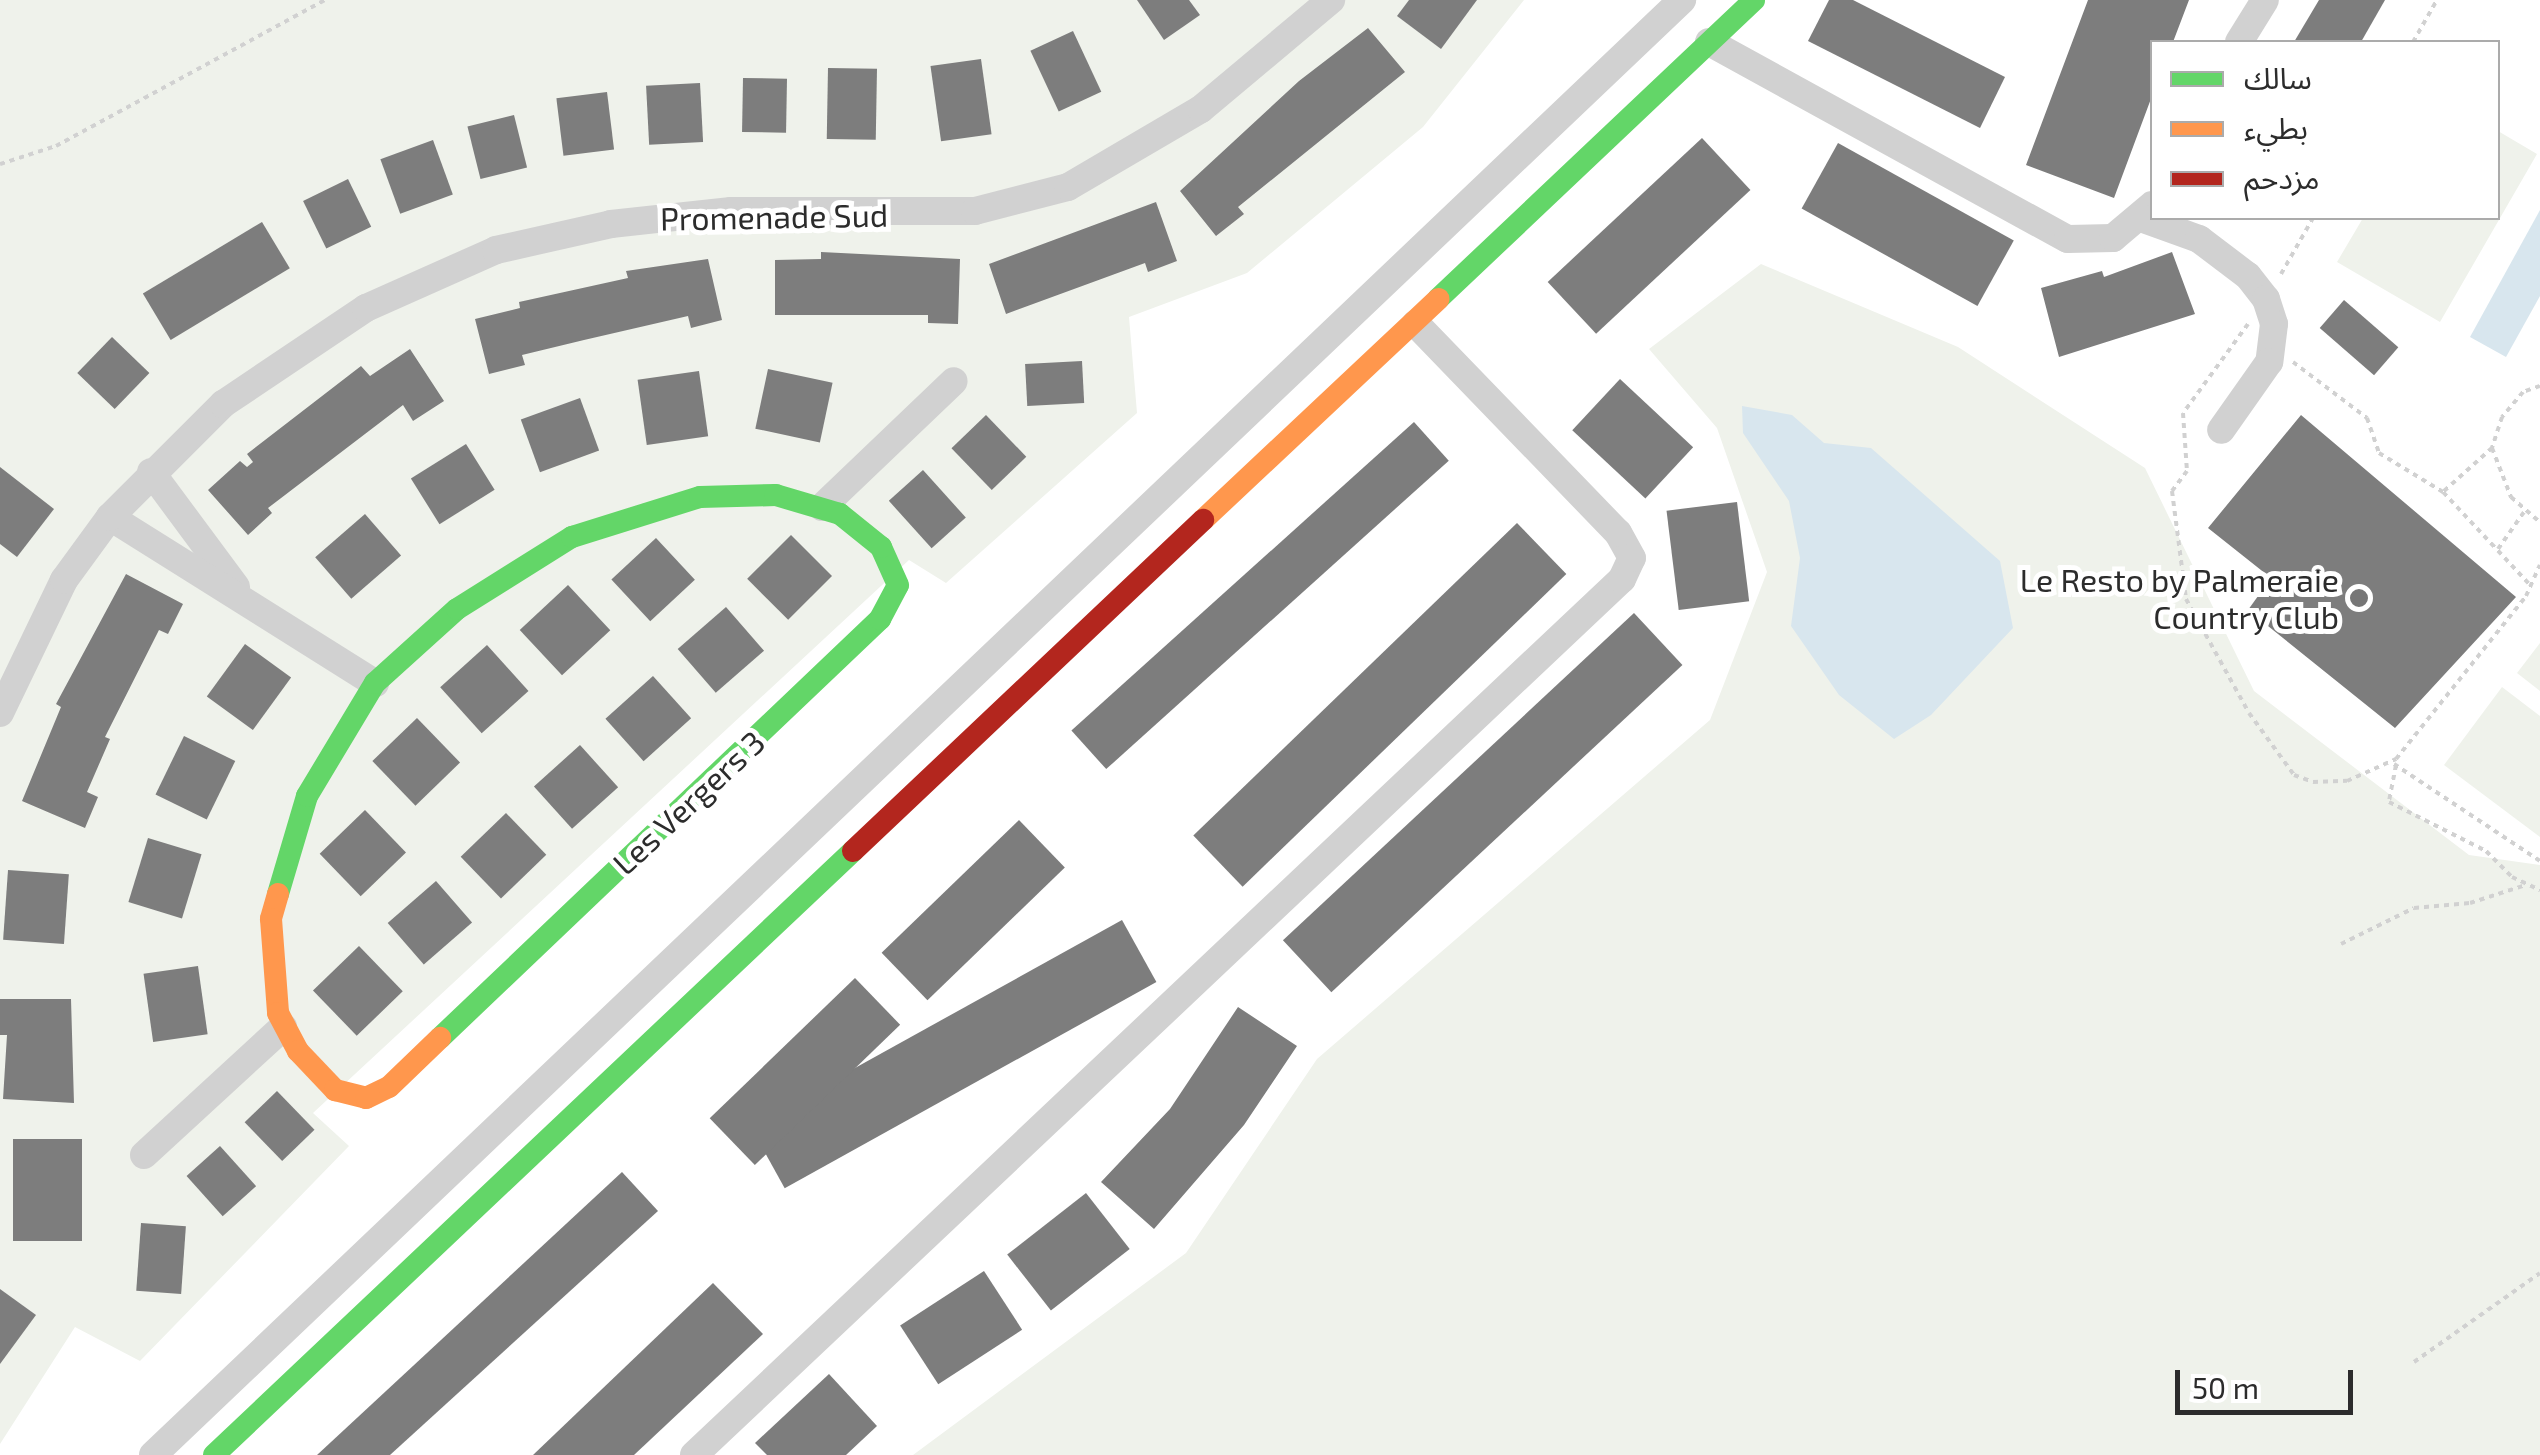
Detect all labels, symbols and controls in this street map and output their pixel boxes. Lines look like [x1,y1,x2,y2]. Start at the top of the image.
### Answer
legend [2150,40,2500,220]
text: سالك [2244,59,2312,95]
text: بطيء [2244,109,2308,145]
text: مزدحم [2244,159,2320,195]
street label: Promenade Sud [660,195,888,237]
place label: Le Resto by Palmeraie Country Club [2019,561,2339,636]
marker: Le Resto by Palmeraie Country Club [2348,587,2370,609]
street label: Les Vergers 3 [604,722,772,882]
scale bar [2180,1350,2358,1412]
text: 50 m [2192,1369,2259,1405]

